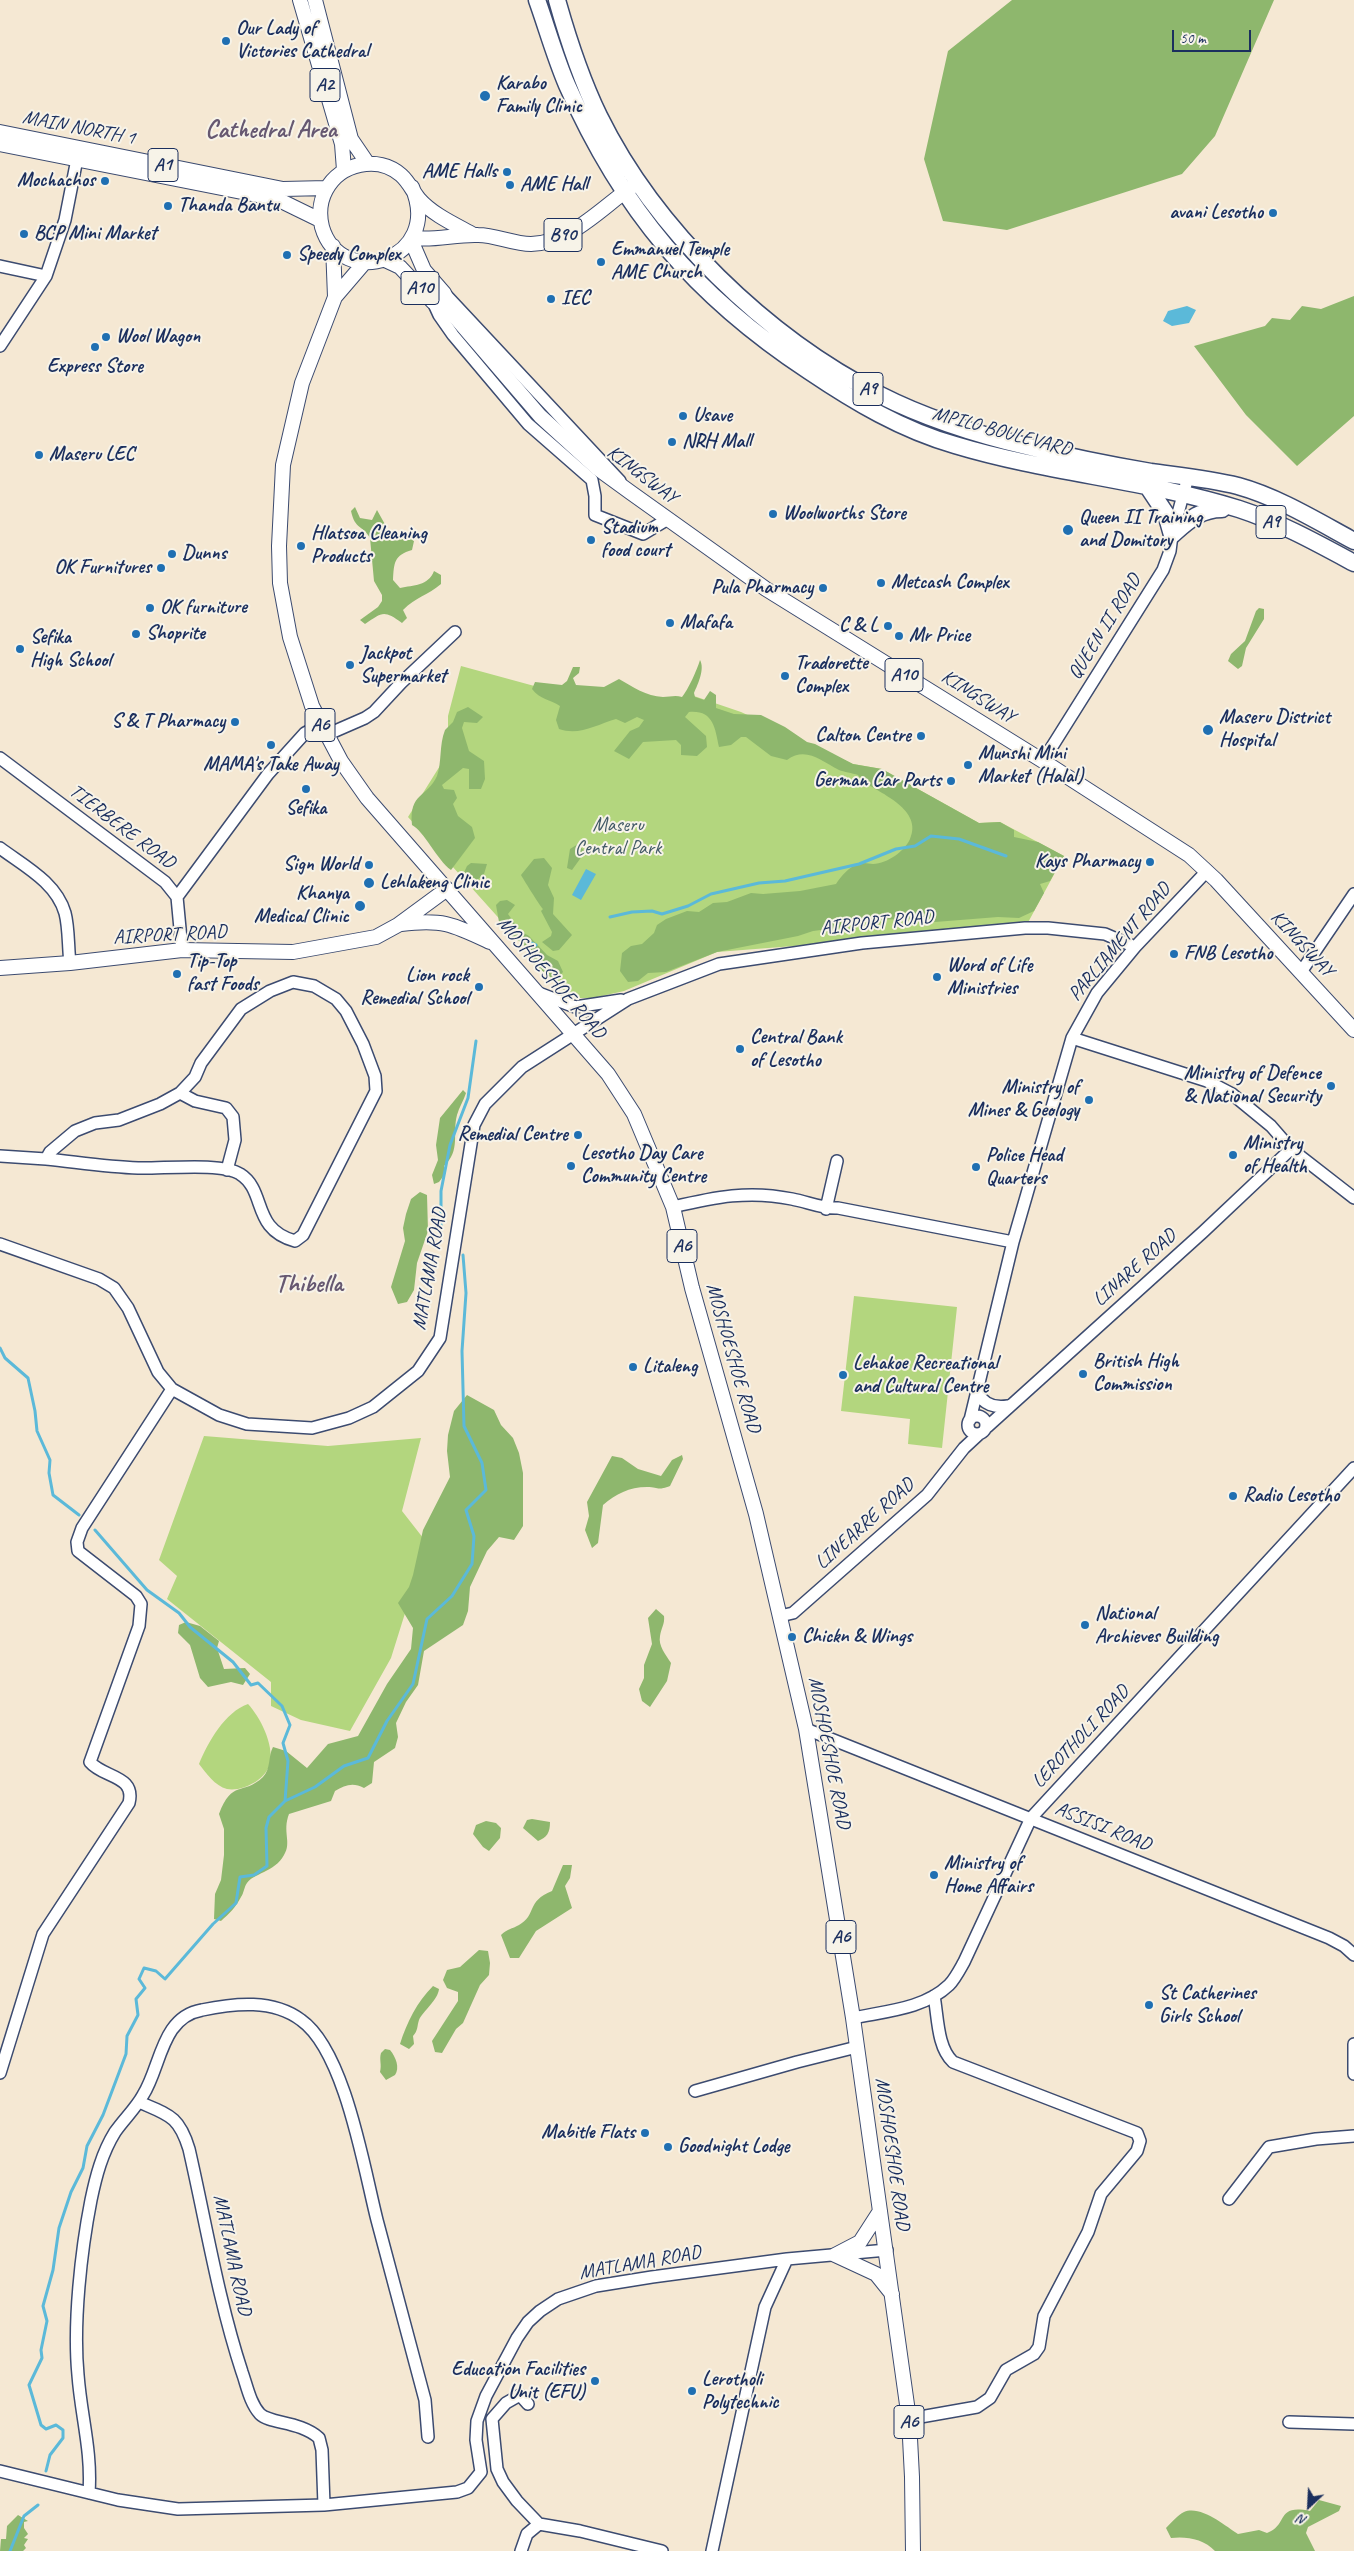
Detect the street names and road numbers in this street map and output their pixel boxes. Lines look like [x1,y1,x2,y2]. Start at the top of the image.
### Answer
road number: A2 [310,68,340,102]
street label: MAIN NORTH 1 [21,105,137,151]
road number: A1 [148,148,178,182]
road number: B90 [544,218,582,252]
road number: A10 [401,272,439,304]
road number: A9 [853,372,883,406]
street label: MPILO BOULEVARD [930,402,1074,462]
street label: KINGSWAY [602,441,682,509]
road number: A9 [1256,506,1286,538]
street label: QUEEN II ROAD [1063,570,1147,684]
road number: A10 [885,658,923,692]
street label: KINGSWAY [937,665,1019,729]
road number: A6 [305,708,335,742]
street label: TIERBERE ROAD [64,779,180,875]
street label: PARLIAMENT ROAD [1064,878,1176,1006]
street label: AIRPORT ROAD [819,905,935,941]
street label: KINGSWAY [1265,906,1339,982]
street label: MOSHOESHOE ROAD [491,912,611,1044]
street label: AIRPORT ROAD [113,920,227,950]
street label: MATLAMA ROAD [407,1206,453,1332]
street label: LINARE ROAD [1088,1224,1182,1312]
road number: A6 [667,1230,697,1262]
street label: MOSHOESHOE ROAD [700,1281,766,1435]
street label: LINEARRE ROAD [810,1473,920,1575]
street label: MOSHOESHOE ROAD [803,1675,855,1831]
street label: LEROTHOLI ROAD [1027,1681,1135,1793]
street label: ASSISI ROAD [1051,1797,1155,1857]
road number: A6 [826,1920,856,1954]
street label: MOSHOESHOE ROAD [869,2076,915,2232]
street label: MATLAMA ROAD [207,2192,257,2318]
street label: MATLAMA ROAD [577,2240,703,2286]
road number: A6 [894,2406,924,2438]

